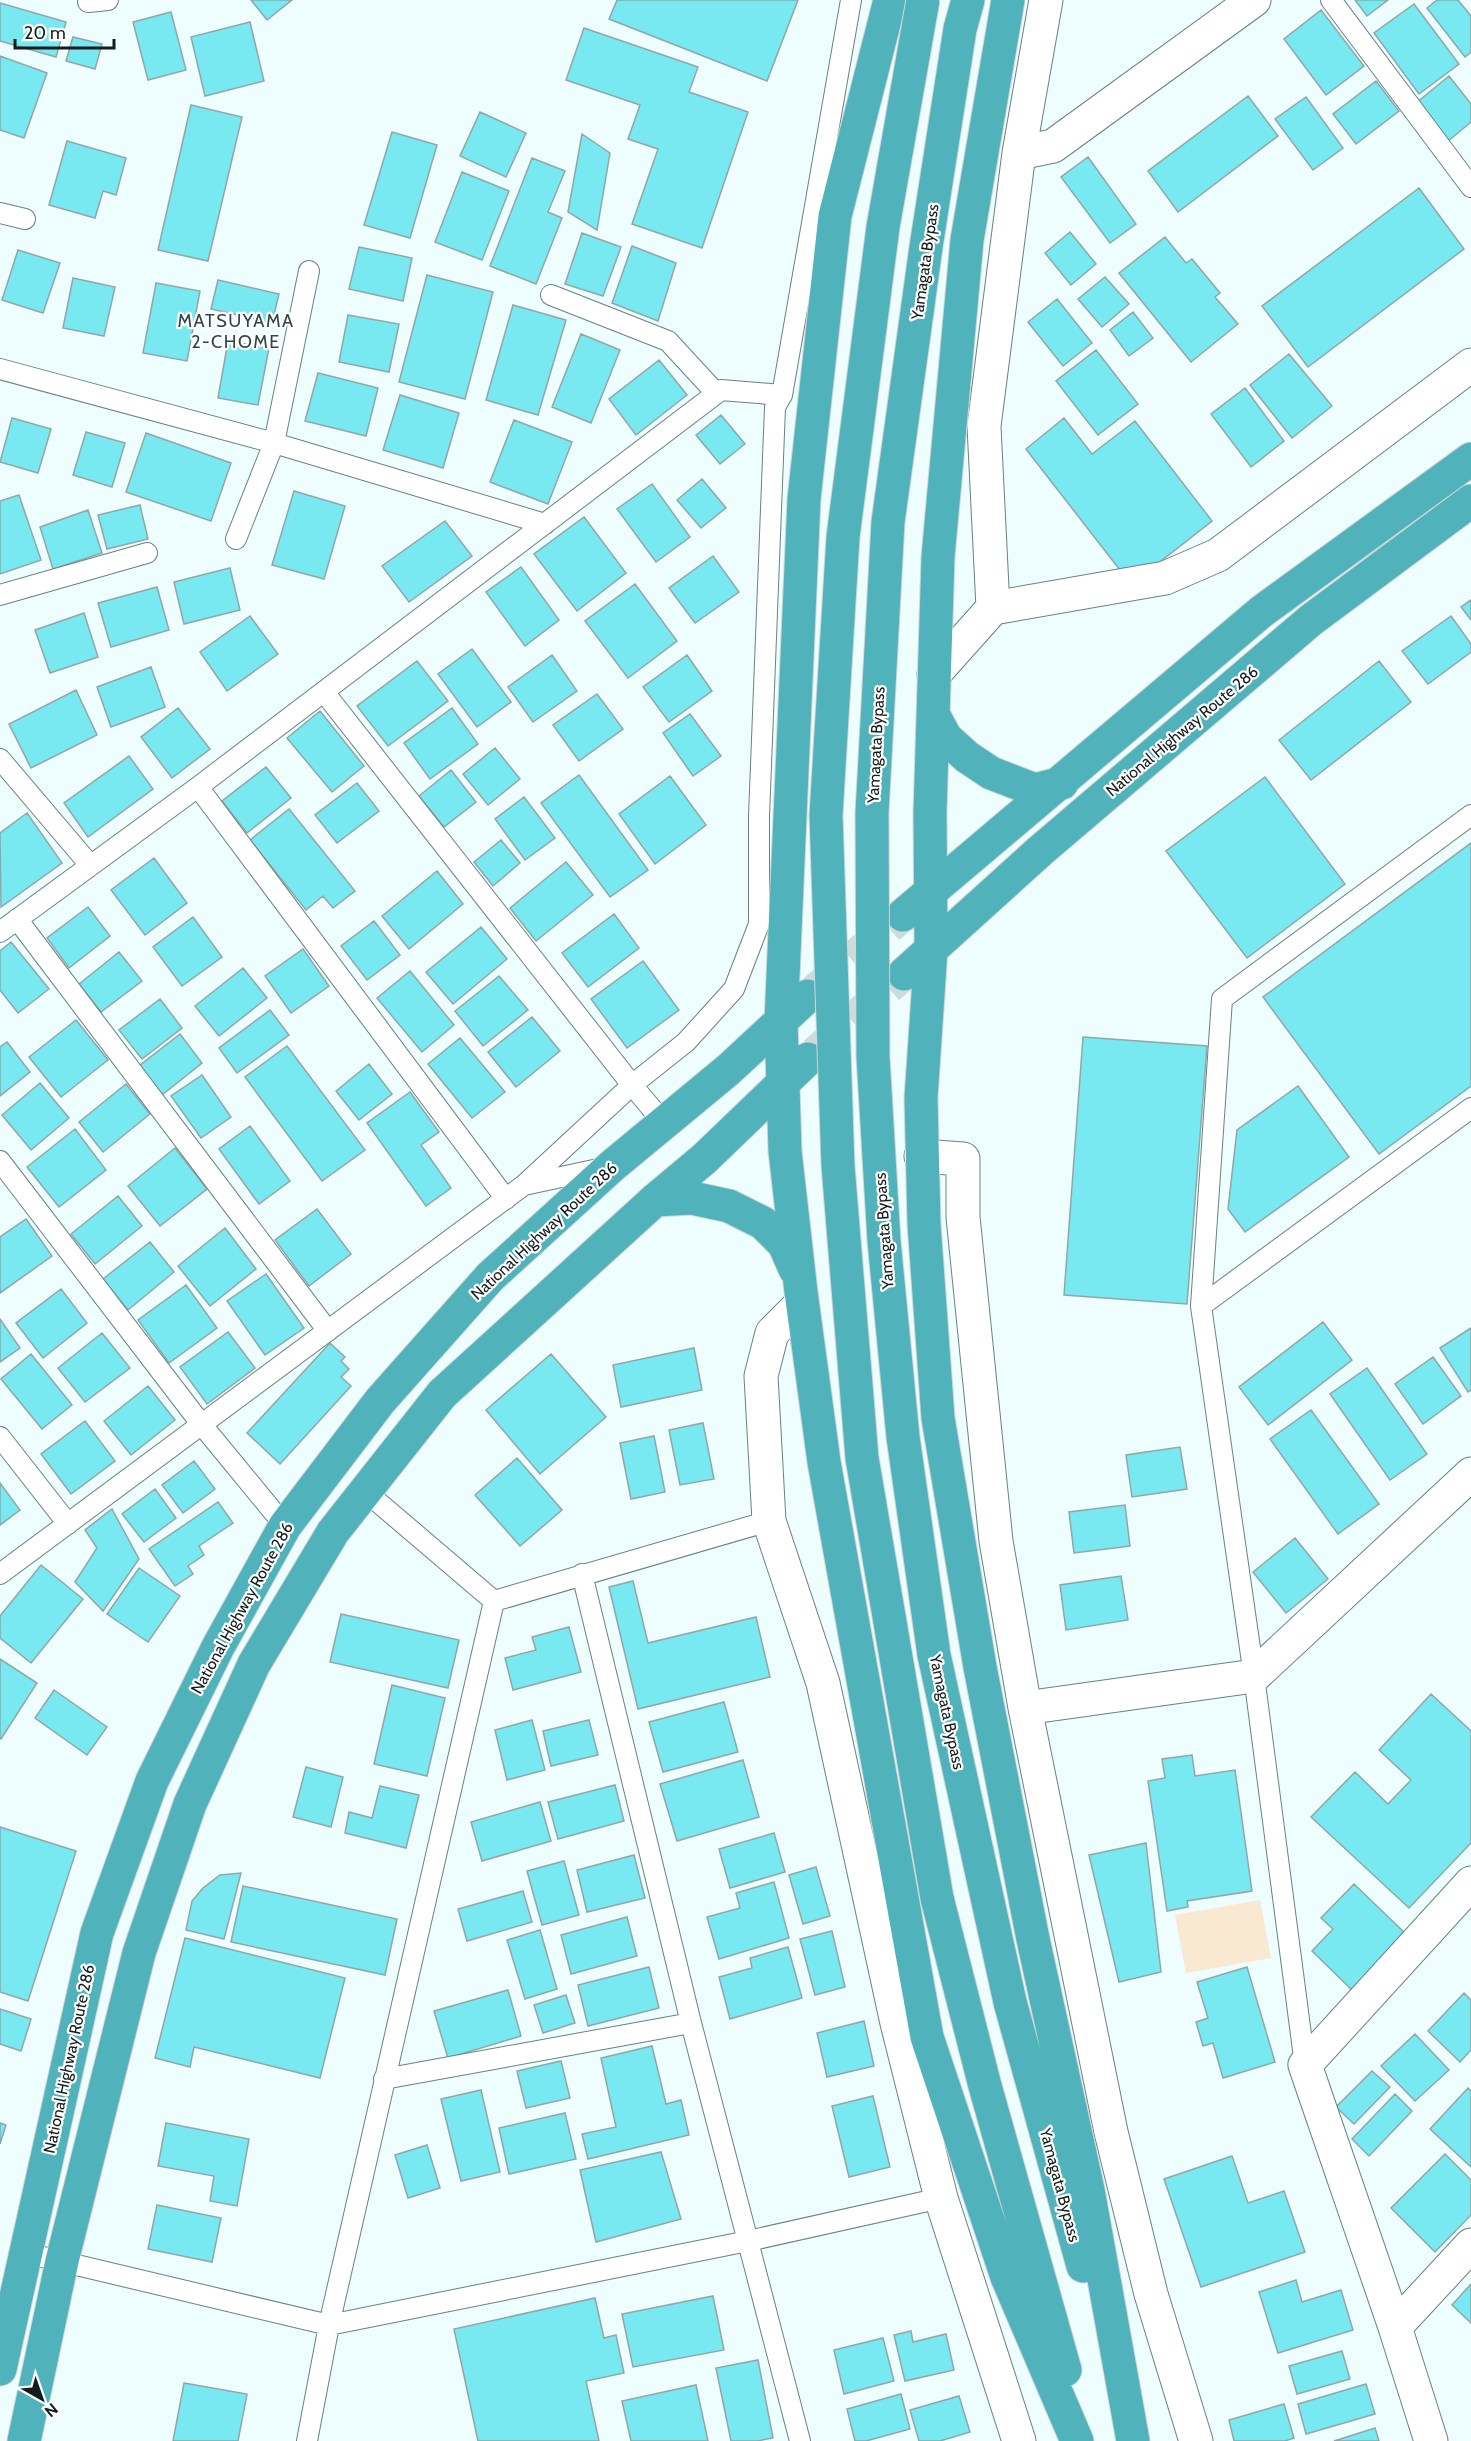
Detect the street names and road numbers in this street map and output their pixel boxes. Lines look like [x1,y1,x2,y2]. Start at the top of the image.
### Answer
street label: Yamagata Bypass [907,203,943,322]
street label: National Highway Route 286 [1102,662,1262,800]
street label: Yamagata Bypass [863,686,889,805]
street label: National Highway Route 286 [467,1158,621,1304]
street label: Yamagata Bypass [870,1172,898,1291]
street label: National Highway Route 286 [187,1519,297,1697]
street label: Yamagata Bypass [925,1652,969,1771]
street label: National Highway Route 286 [40,1963,98,2155]
street label: Yamagata Bypass [1035,2125,1084,2244]

